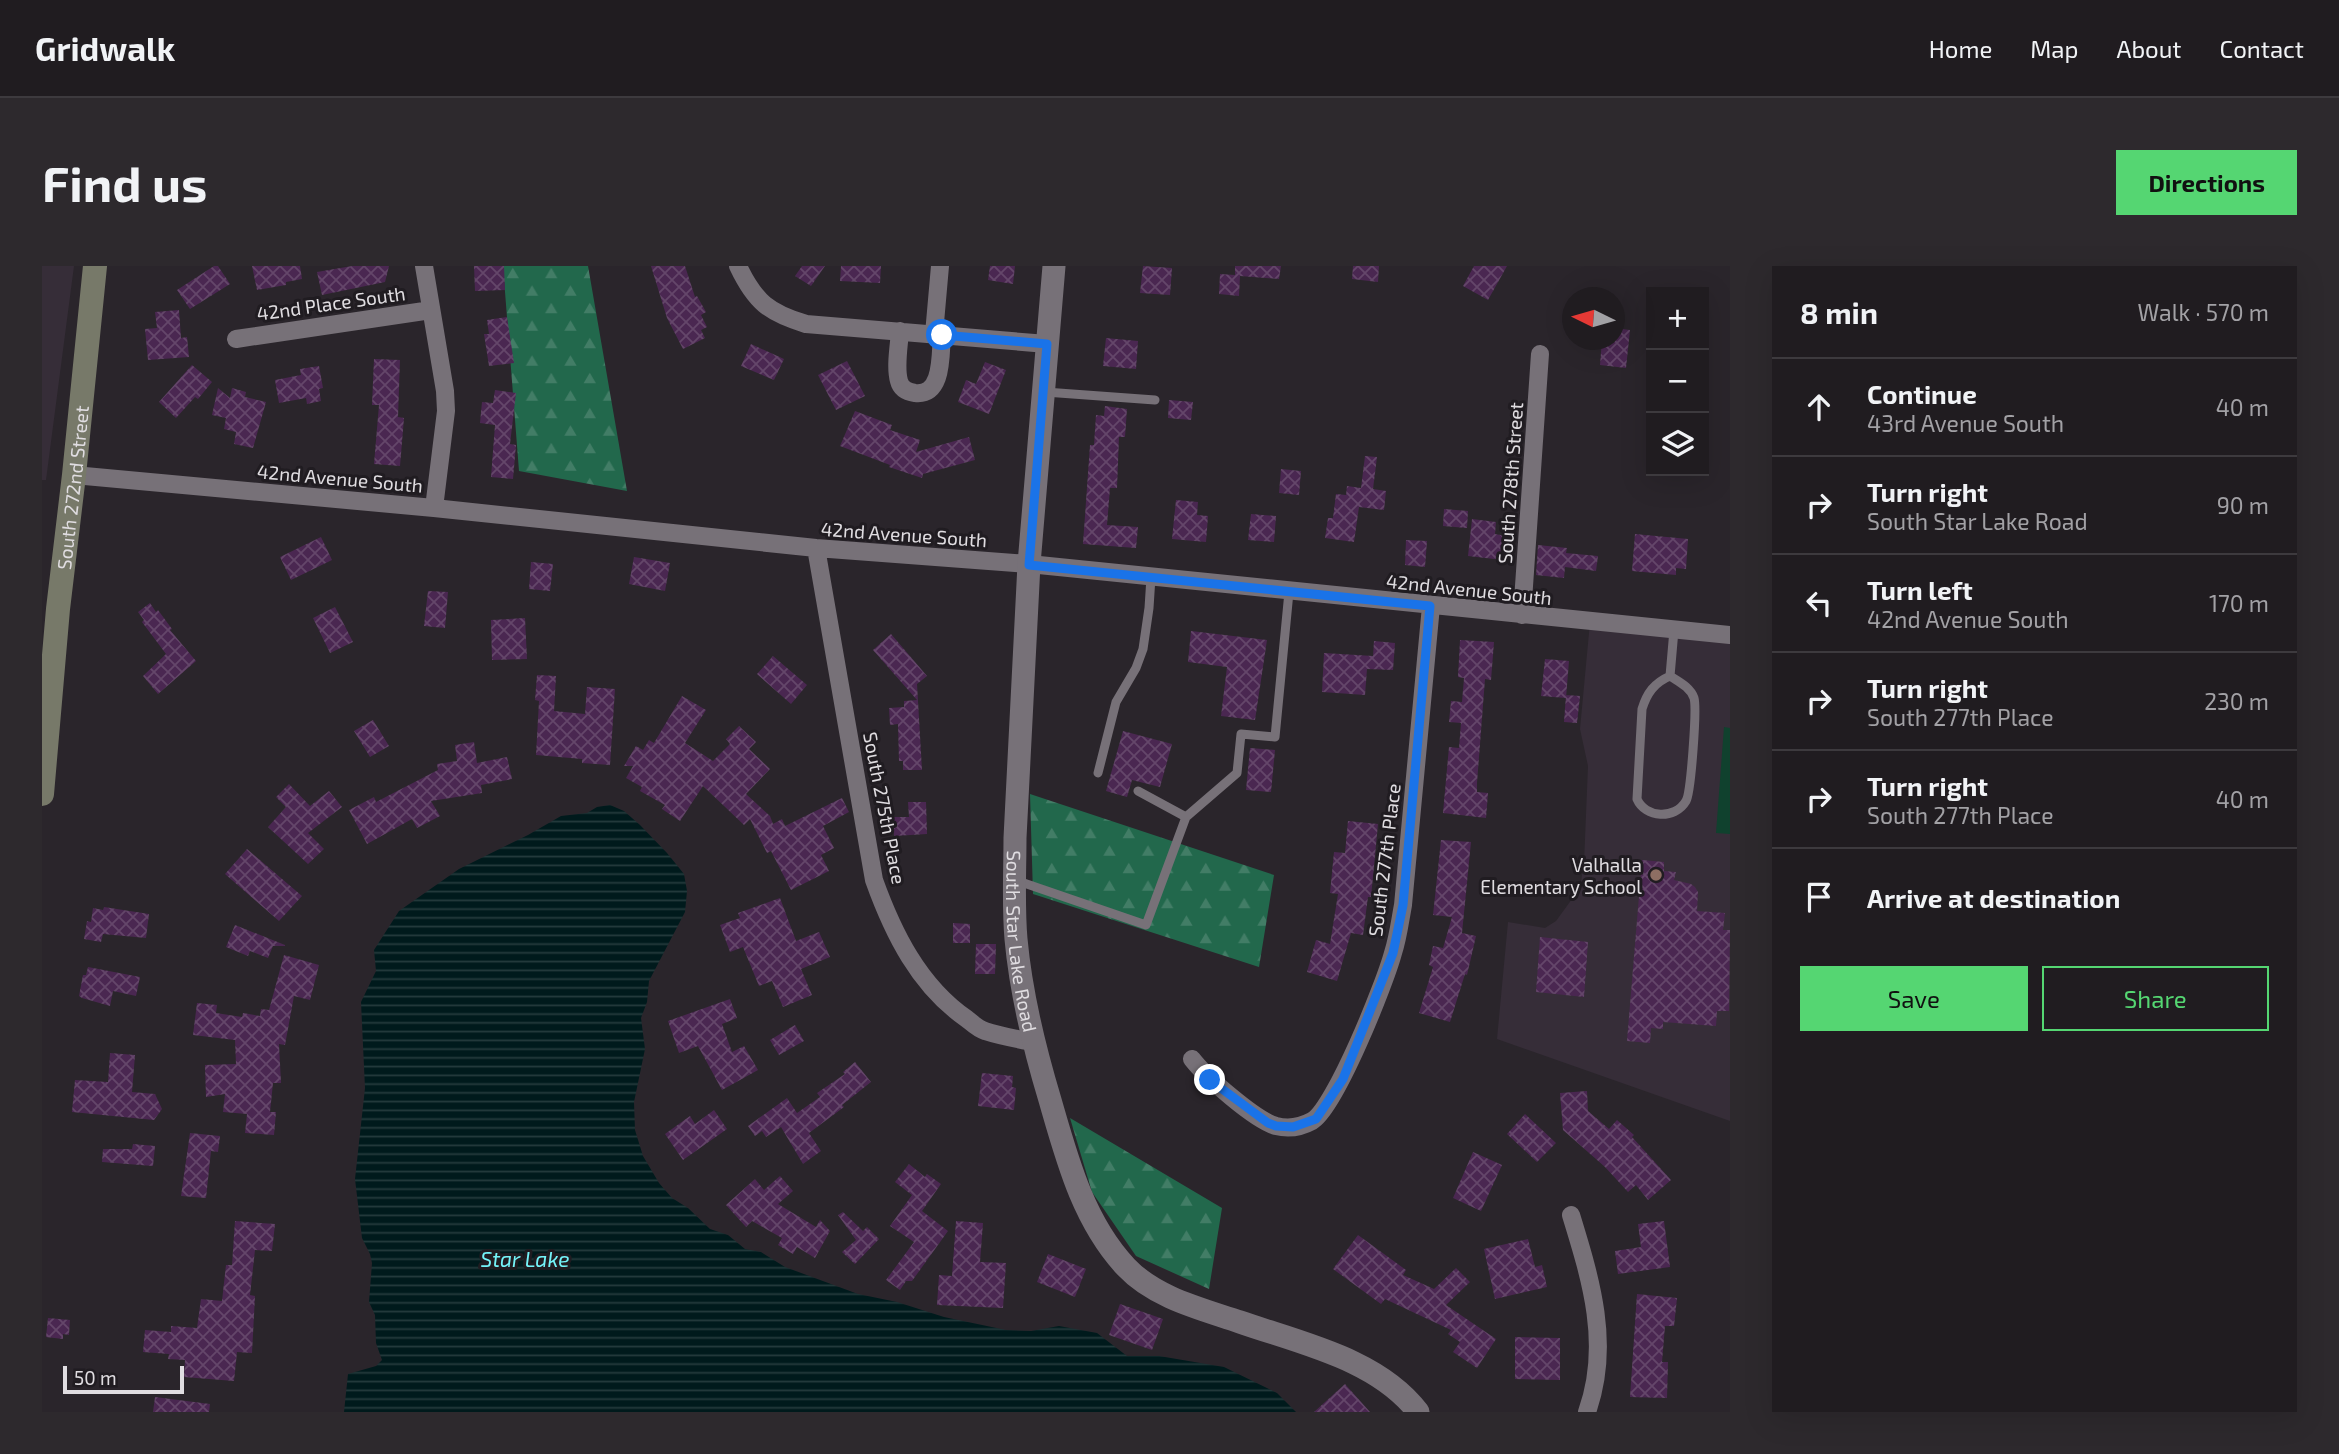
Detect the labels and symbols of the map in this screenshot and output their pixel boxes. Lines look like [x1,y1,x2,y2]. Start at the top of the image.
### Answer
street label: 42nd Place South [255,281,407,325]
north arrow [1562,287,1625,350]
route start [926,319,957,350]
street label: South 278th Street [1493,401,1527,565]
street label: South 272nd Street [51,404,92,571]
street label: 42nd Avenue South [256,459,424,497]
street label: 42nd Avenue South [820,517,988,551]
street label: 42nd Avenue South [1385,569,1553,609]
street label: South 275th Place [859,730,911,886]
street label: South 277th Place [1363,782,1405,938]
street label: South Star Lake Road [1003,850,1043,1034]
place label: Valhalla Elementary School [1480,853,1642,898]
marker: Valhalla Elementary School [1648,867,1664,883]
route end [1194,1064,1225,1095]
water label: Star Lake [481,1246,570,1271]
scale bar [63,1363,184,1395]

